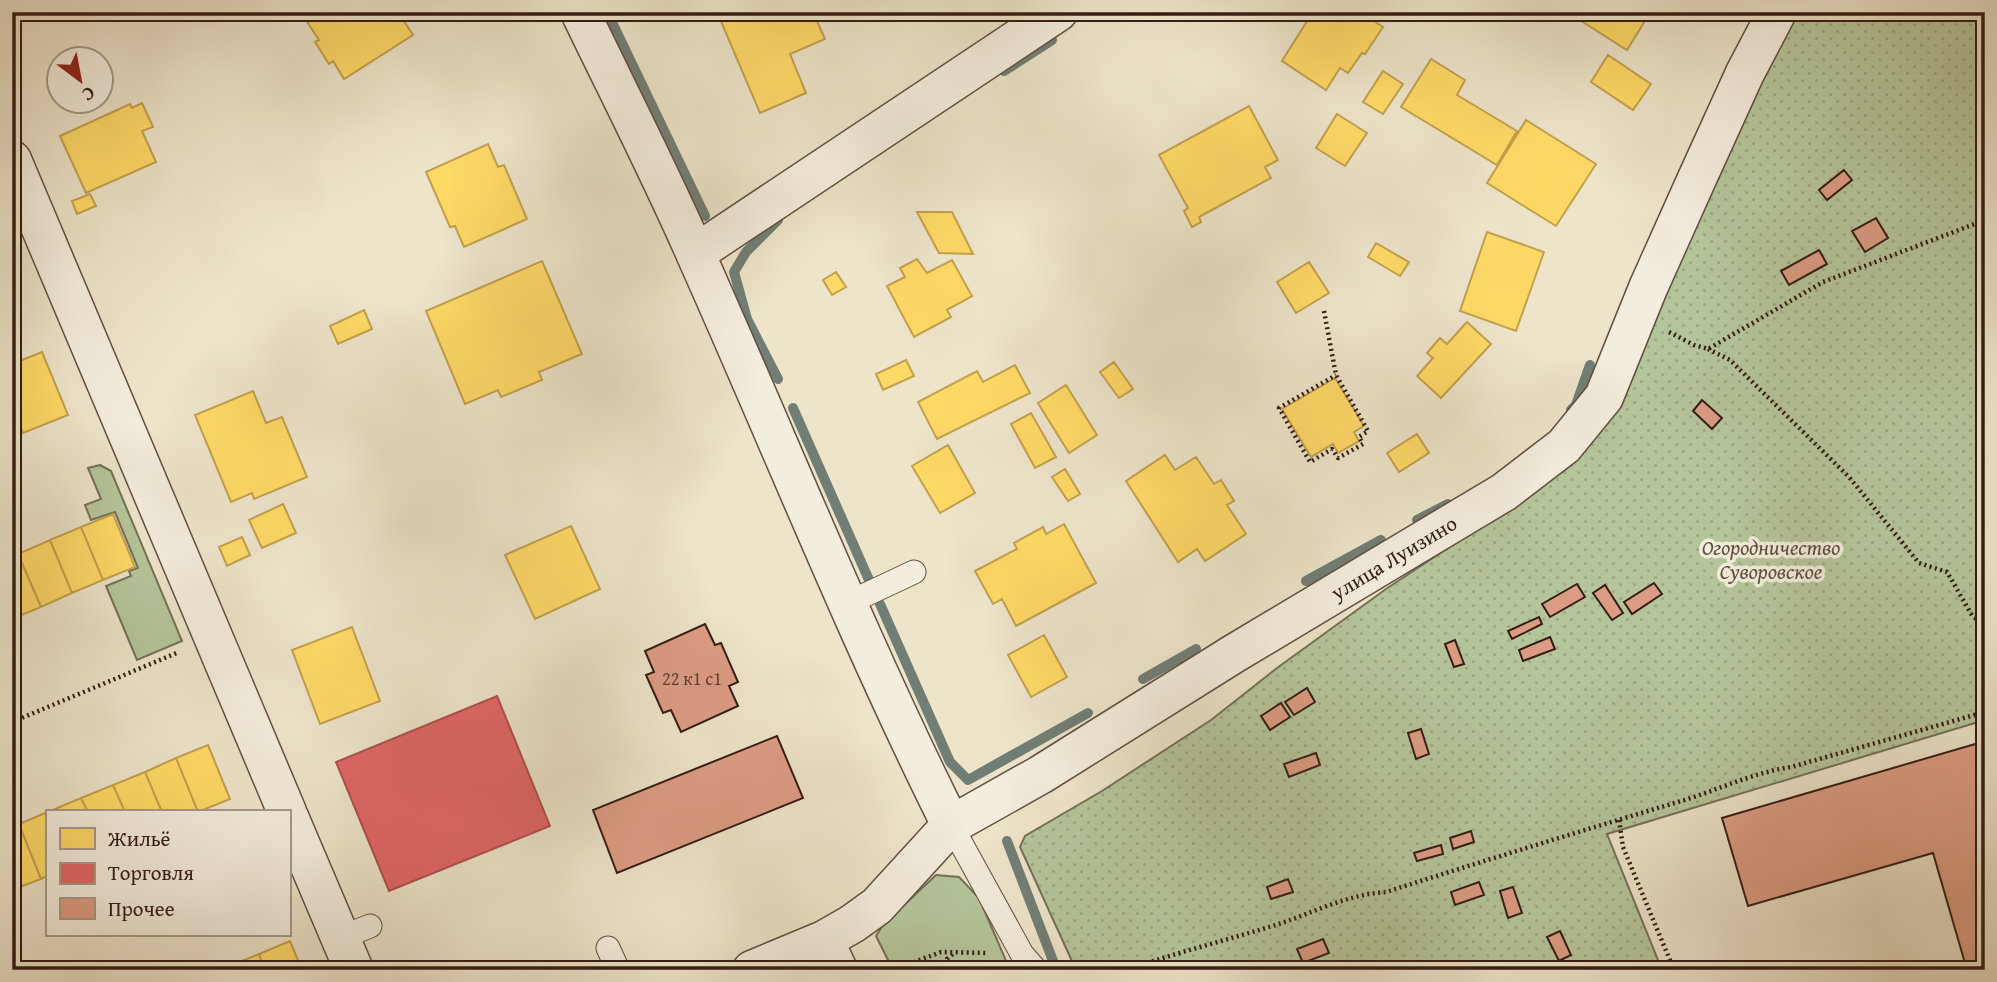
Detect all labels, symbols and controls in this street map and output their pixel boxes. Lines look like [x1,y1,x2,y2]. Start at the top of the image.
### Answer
north arrow [46,46,116,116]
text: С [77,80,101,109]
street label: улица Луизино [1324,508,1463,608]
park label: Огородничество Суворовское [1702,532,1840,587]
house number: 22 к1 с1 [662,665,722,692]
legend [46,810,290,936]
text: Жильё [107,823,171,854]
text: Торговля [108,857,194,888]
text: Прочее [108,893,175,924]

